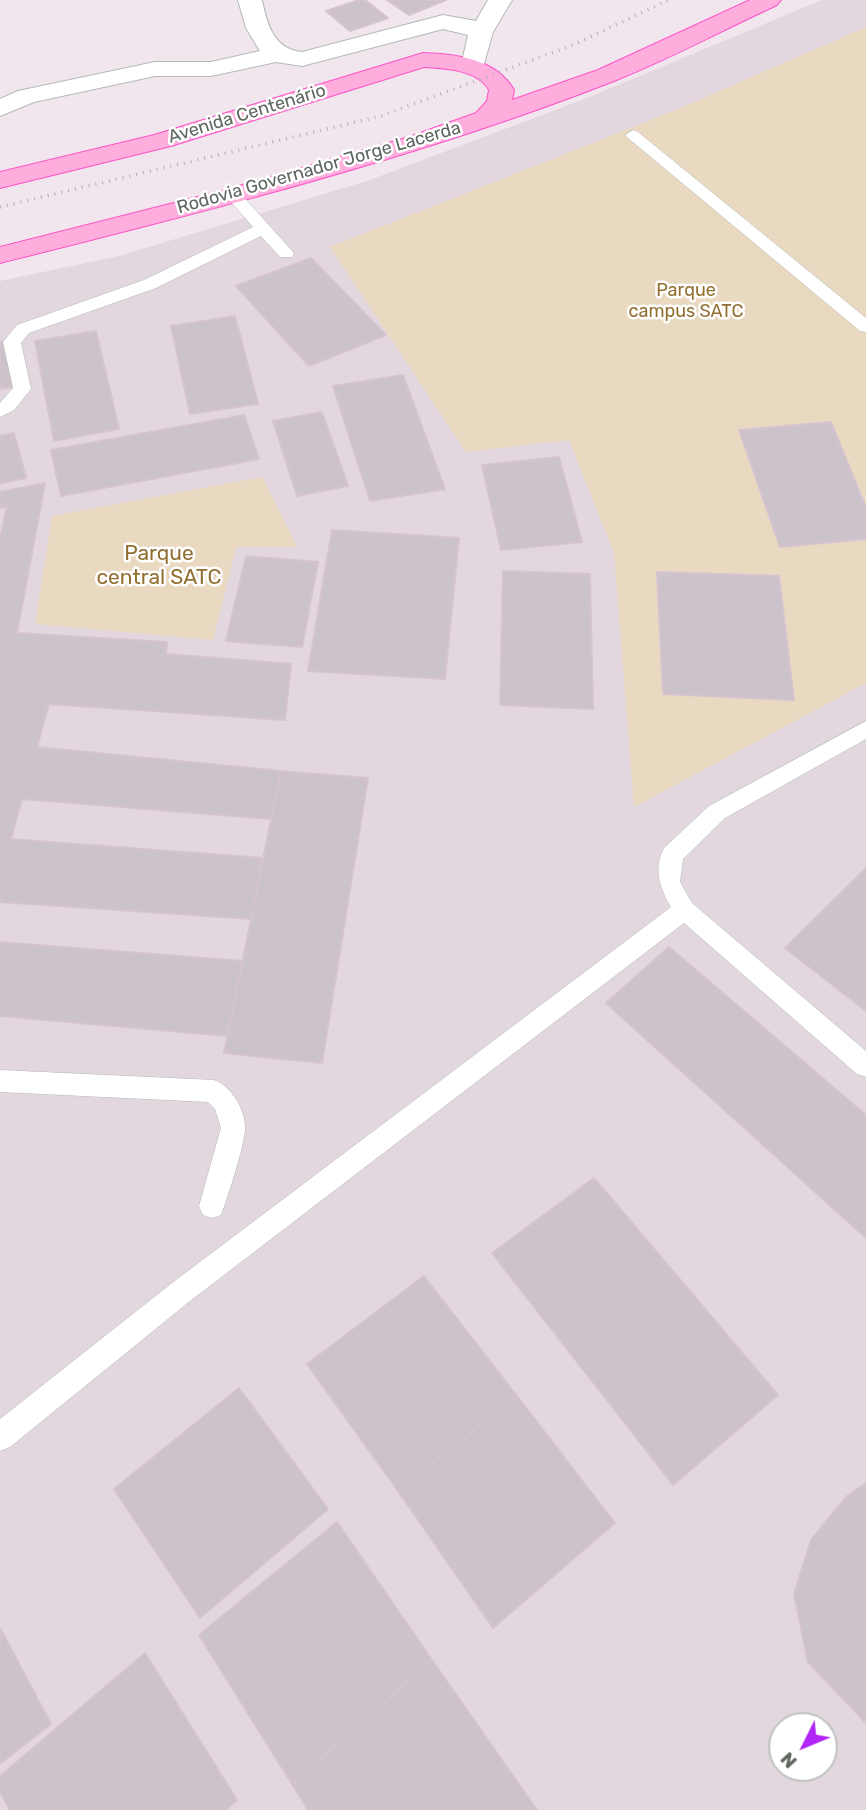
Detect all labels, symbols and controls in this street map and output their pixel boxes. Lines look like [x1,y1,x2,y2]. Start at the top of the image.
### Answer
street label: Avenida Centenário [165,80,329,148]
street label: Rodovia Governador Jorge Lacerda [175,117,463,219]
park label: Parque campus SATC [629,280,743,322]
park label: Parque central SATC [97,541,221,591]
north arrow [768,1712,838,1782]
text: N [776,1747,802,1773]

